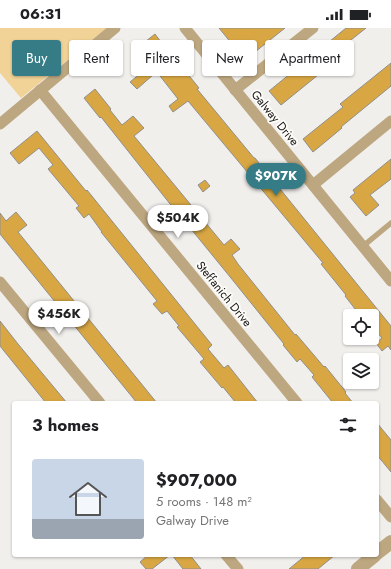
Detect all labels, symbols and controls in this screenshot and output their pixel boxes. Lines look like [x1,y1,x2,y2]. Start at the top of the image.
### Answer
text: 06:31 [20,3,62,25]
chip: Buy [12,40,61,76]
chip: Rent [69,40,123,76]
chip: Filters [131,40,194,76]
chip: New [202,40,257,76]
chip: Apartment [265,40,354,76]
street label: Galway Drive [247,86,303,150]
pin: $907K [248,163,304,197]
text: $907K [255,166,297,185]
pin: $504K [150,205,206,239]
text: $504K [156,208,200,227]
street label: Steffanich Drive [192,257,256,331]
pin: $456K [31,301,87,335]
text: $456K [37,304,81,323]
map controls [343,309,379,389]
button: locate [343,309,379,345]
button: layers [343,353,379,389]
text: 3 homes [32,413,99,437]
icon: filters [337,414,359,436]
text: $907,000 [156,468,237,492]
icon: home [64,475,112,523]
text: 5 rooms · 148 m² [156,492,252,511]
text: Galway Drive [156,511,229,530]

